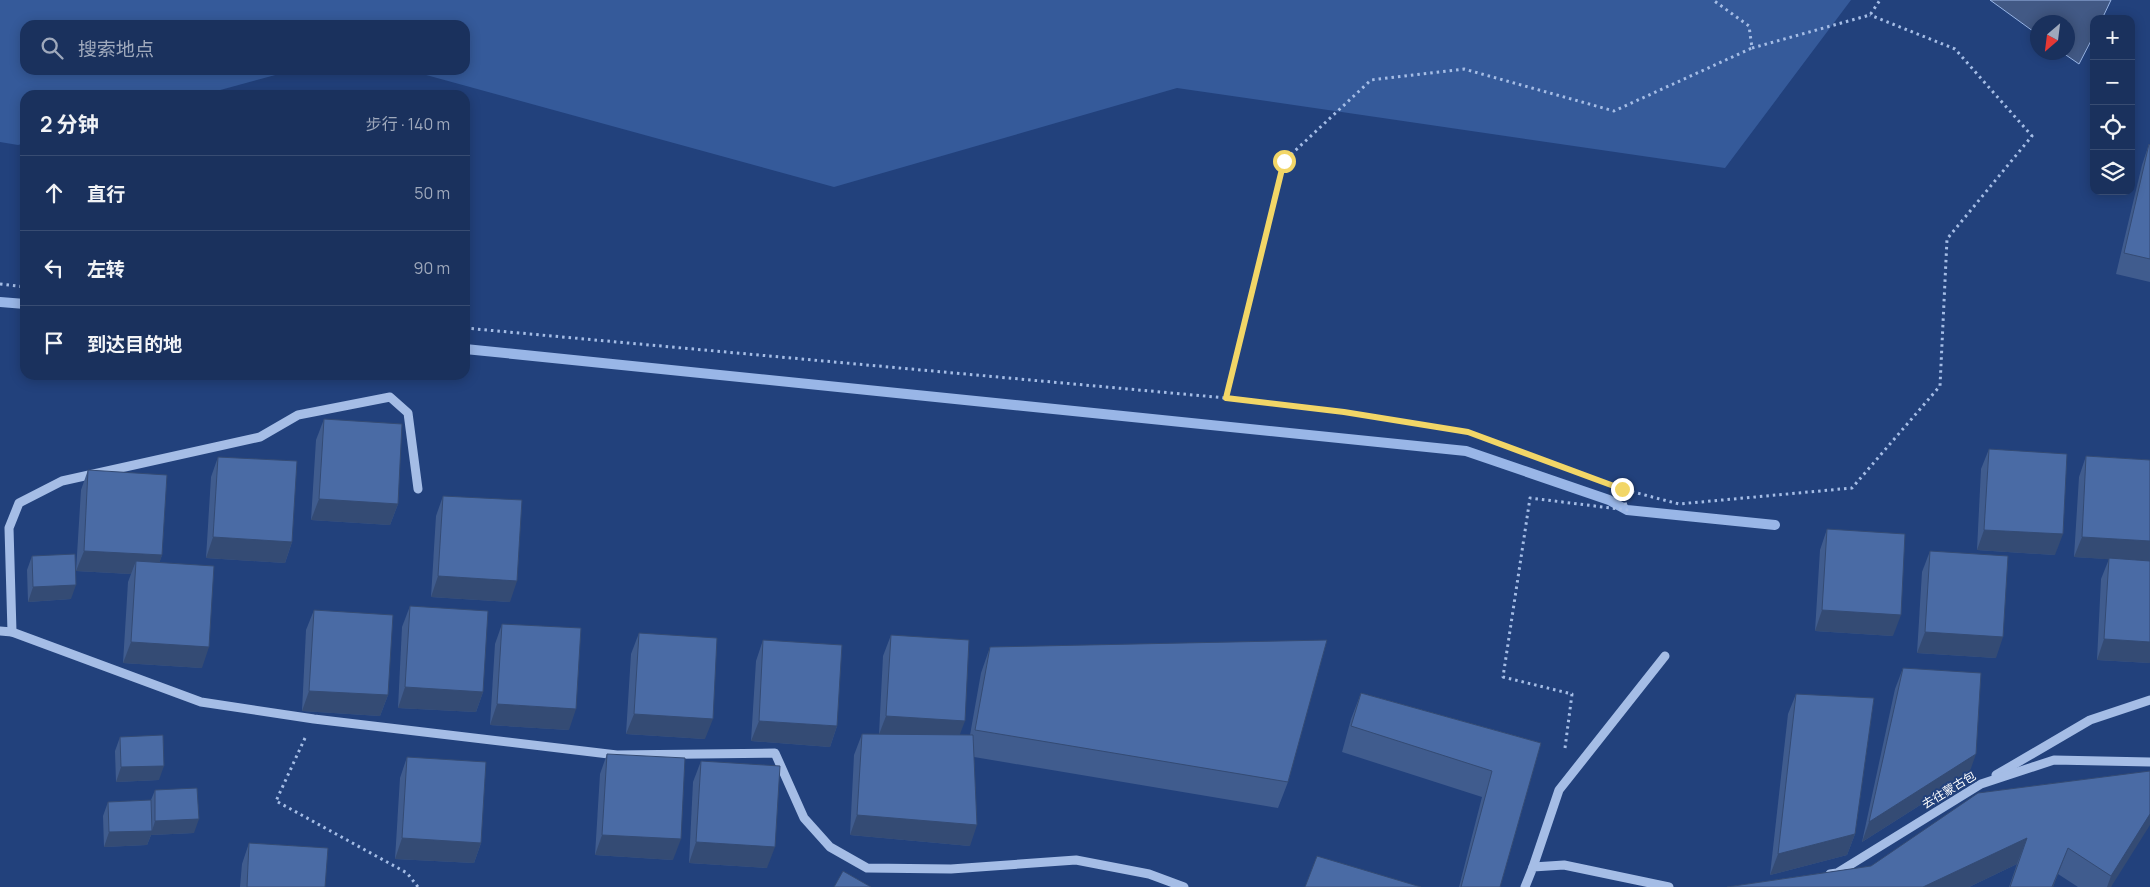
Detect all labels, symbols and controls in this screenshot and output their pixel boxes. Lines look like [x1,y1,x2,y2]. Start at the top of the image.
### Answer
north arrow [2030,15,2075,60]
map controls [2090,15,2135,195]
button: + [2090,15,2135,60]
search box [20,20,470,75]
icon: search [38,34,66,62]
text: 搜索地点 [78,36,154,62]
button: − [2090,60,2135,105]
button: locate [2090,105,2135,150]
text: 2 分钟 [40,110,99,138]
text: 步行 · 140 m [366,113,450,135]
route start [1273,150,1296,173]
button: layers [2090,150,2135,195]
icon: ahead [40,179,68,207]
text: 直行 [87,181,125,207]
text: 50 m [414,182,450,204]
icon: left [40,254,68,282]
text: 左转 [87,256,125,282]
text: 90 m [414,257,450,279]
icon: arrive [40,329,68,357]
text: 到达目的地 [87,331,182,357]
route end [1611,478,1634,501]
street label: 去往蒙古包 [1919,767,1979,812]

